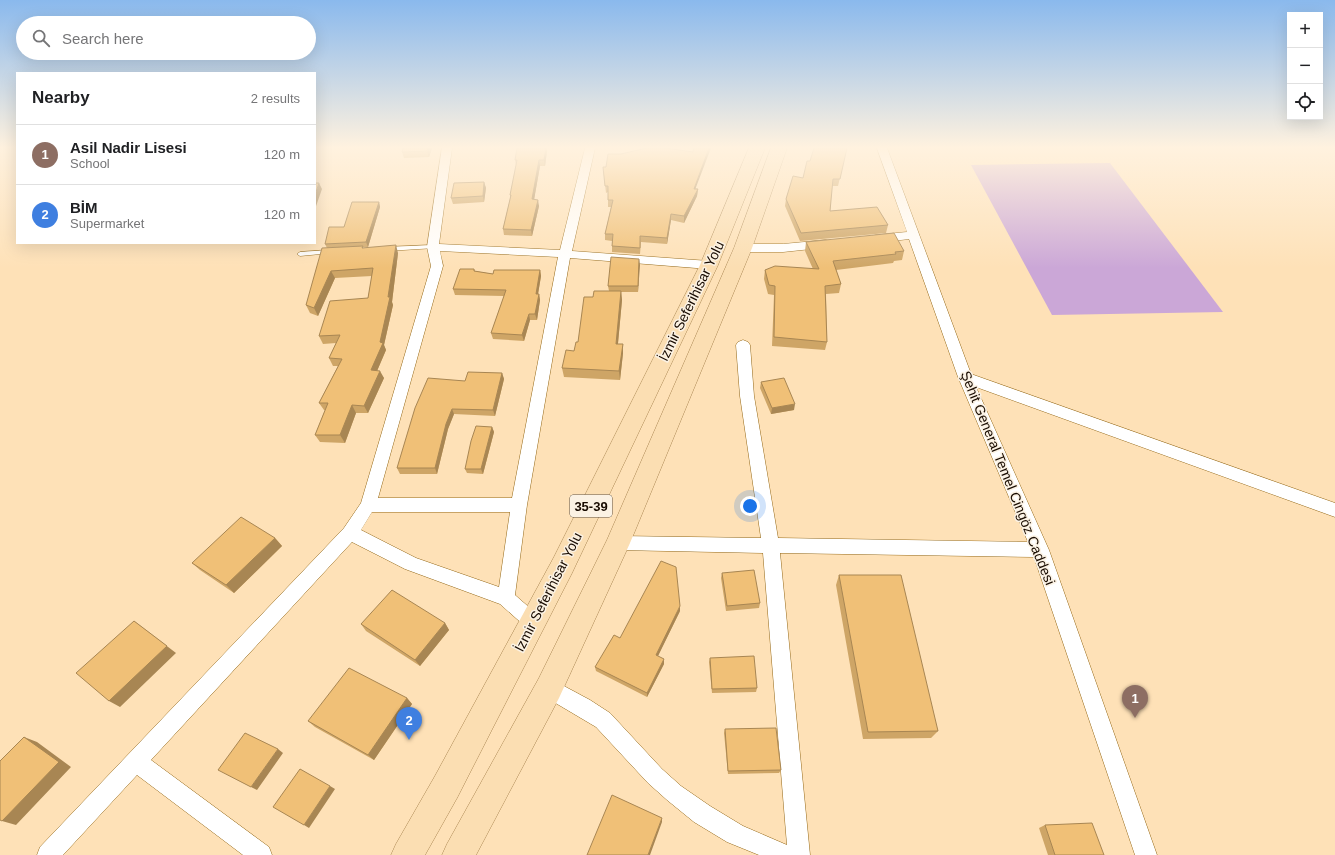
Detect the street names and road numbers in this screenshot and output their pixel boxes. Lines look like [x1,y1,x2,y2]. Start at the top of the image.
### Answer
street label: İzmir Seferihisar Yolu [654,238,727,364]
street label: Şehit General Temel Cingöz Caddesi [958,369,1058,587]
road number: 35-39 [570,495,612,517]
street label: İzmir Seferihisar Yolu [510,529,585,654]

